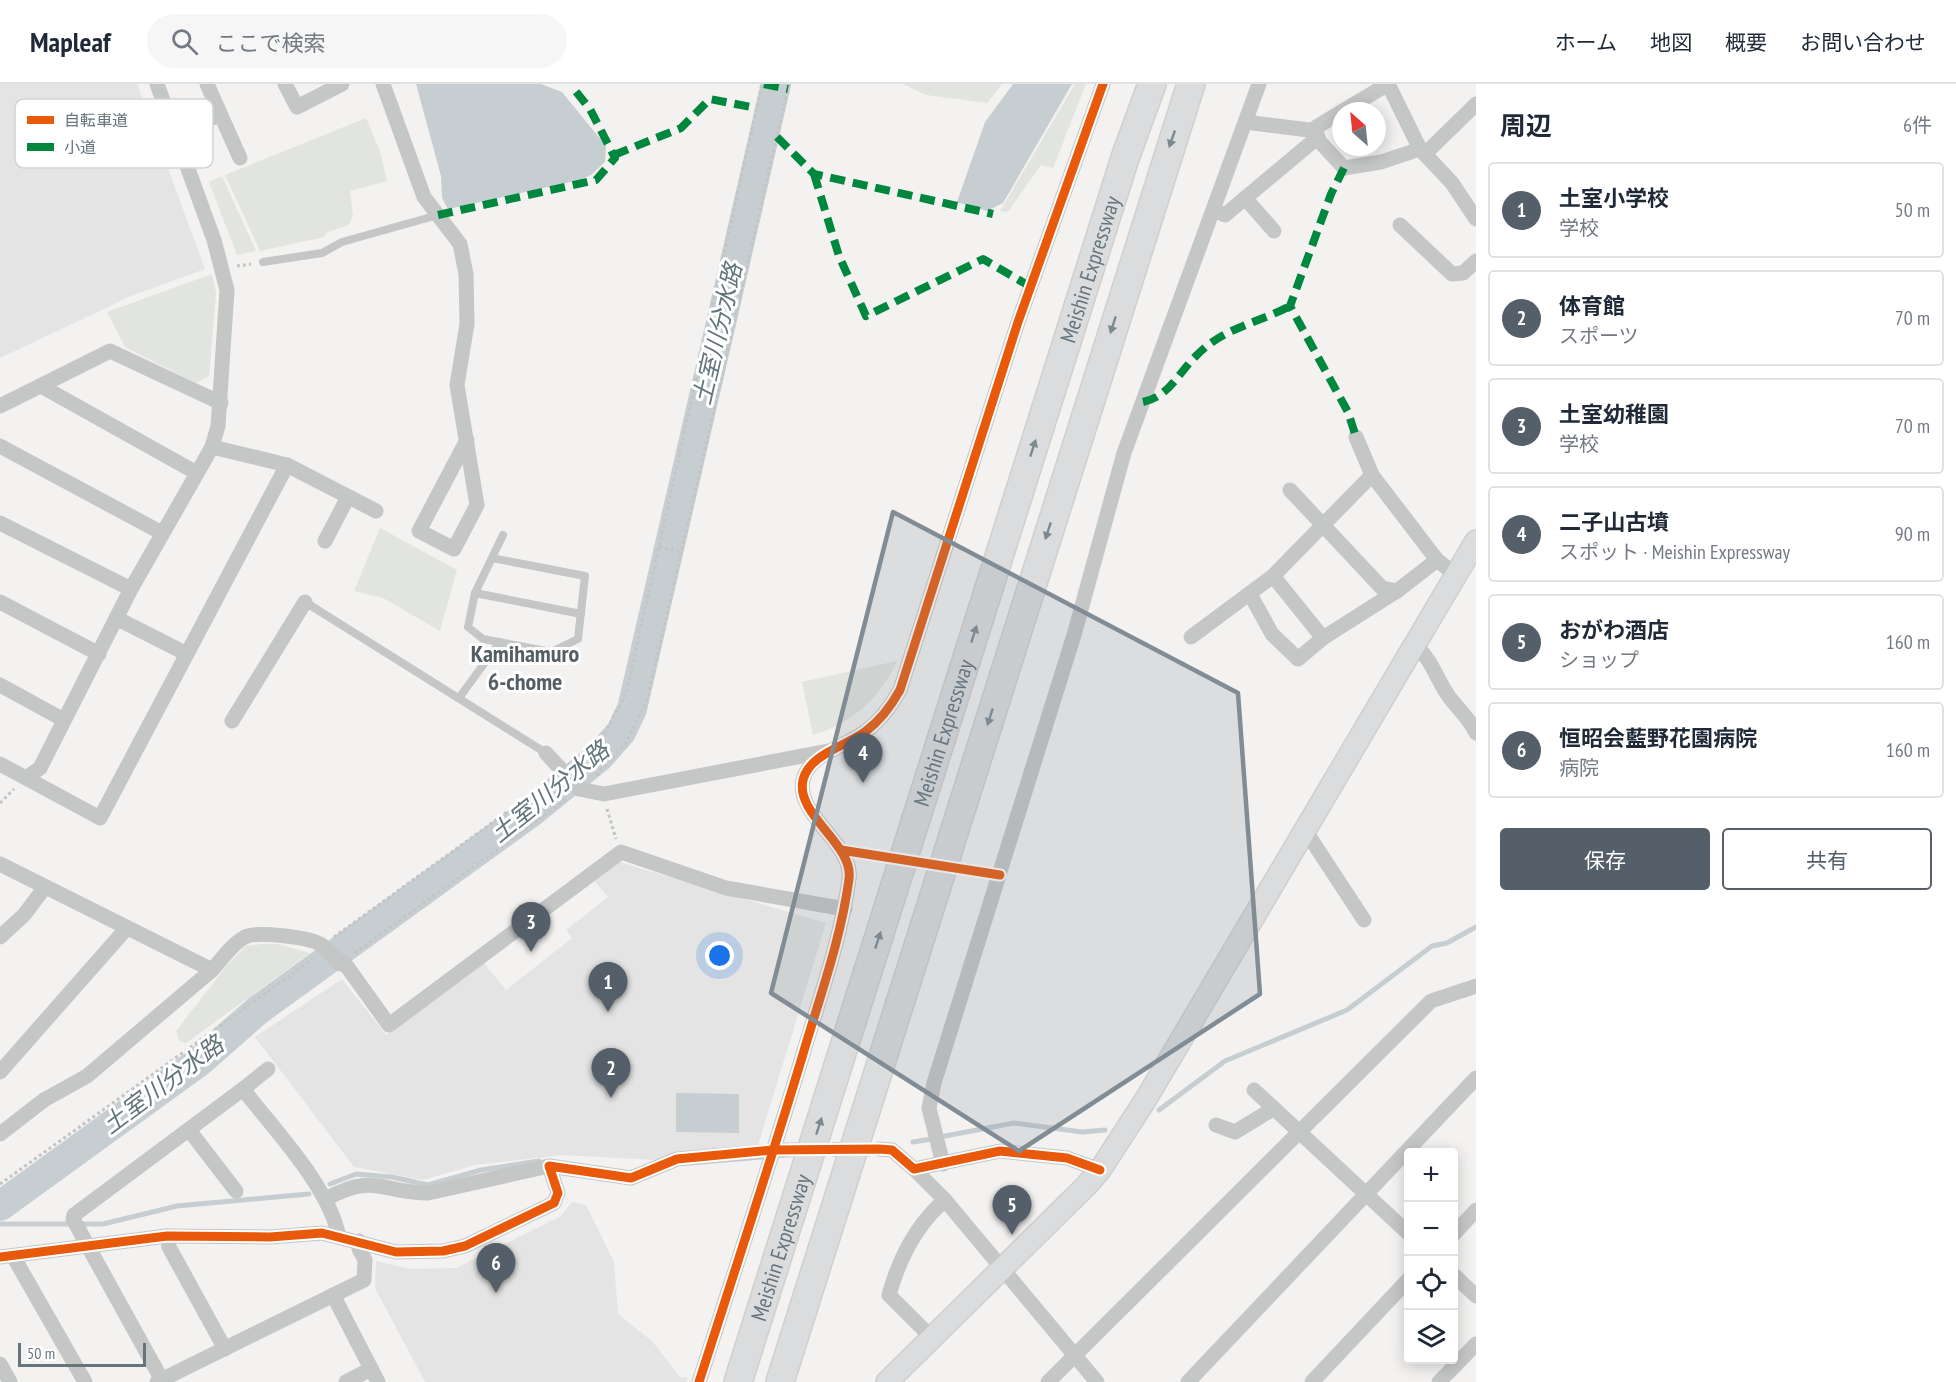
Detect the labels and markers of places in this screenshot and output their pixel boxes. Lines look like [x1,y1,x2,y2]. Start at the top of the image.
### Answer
pin: 4 [844,734,882,783]
pin: 3 [512,902,550,952]
pin: 1 [588,962,628,1012]
pin: 2 [592,1048,630,1098]
pin: 5 [992,1186,1032,1235]
pin: 6 [476,1244,516,1293]

